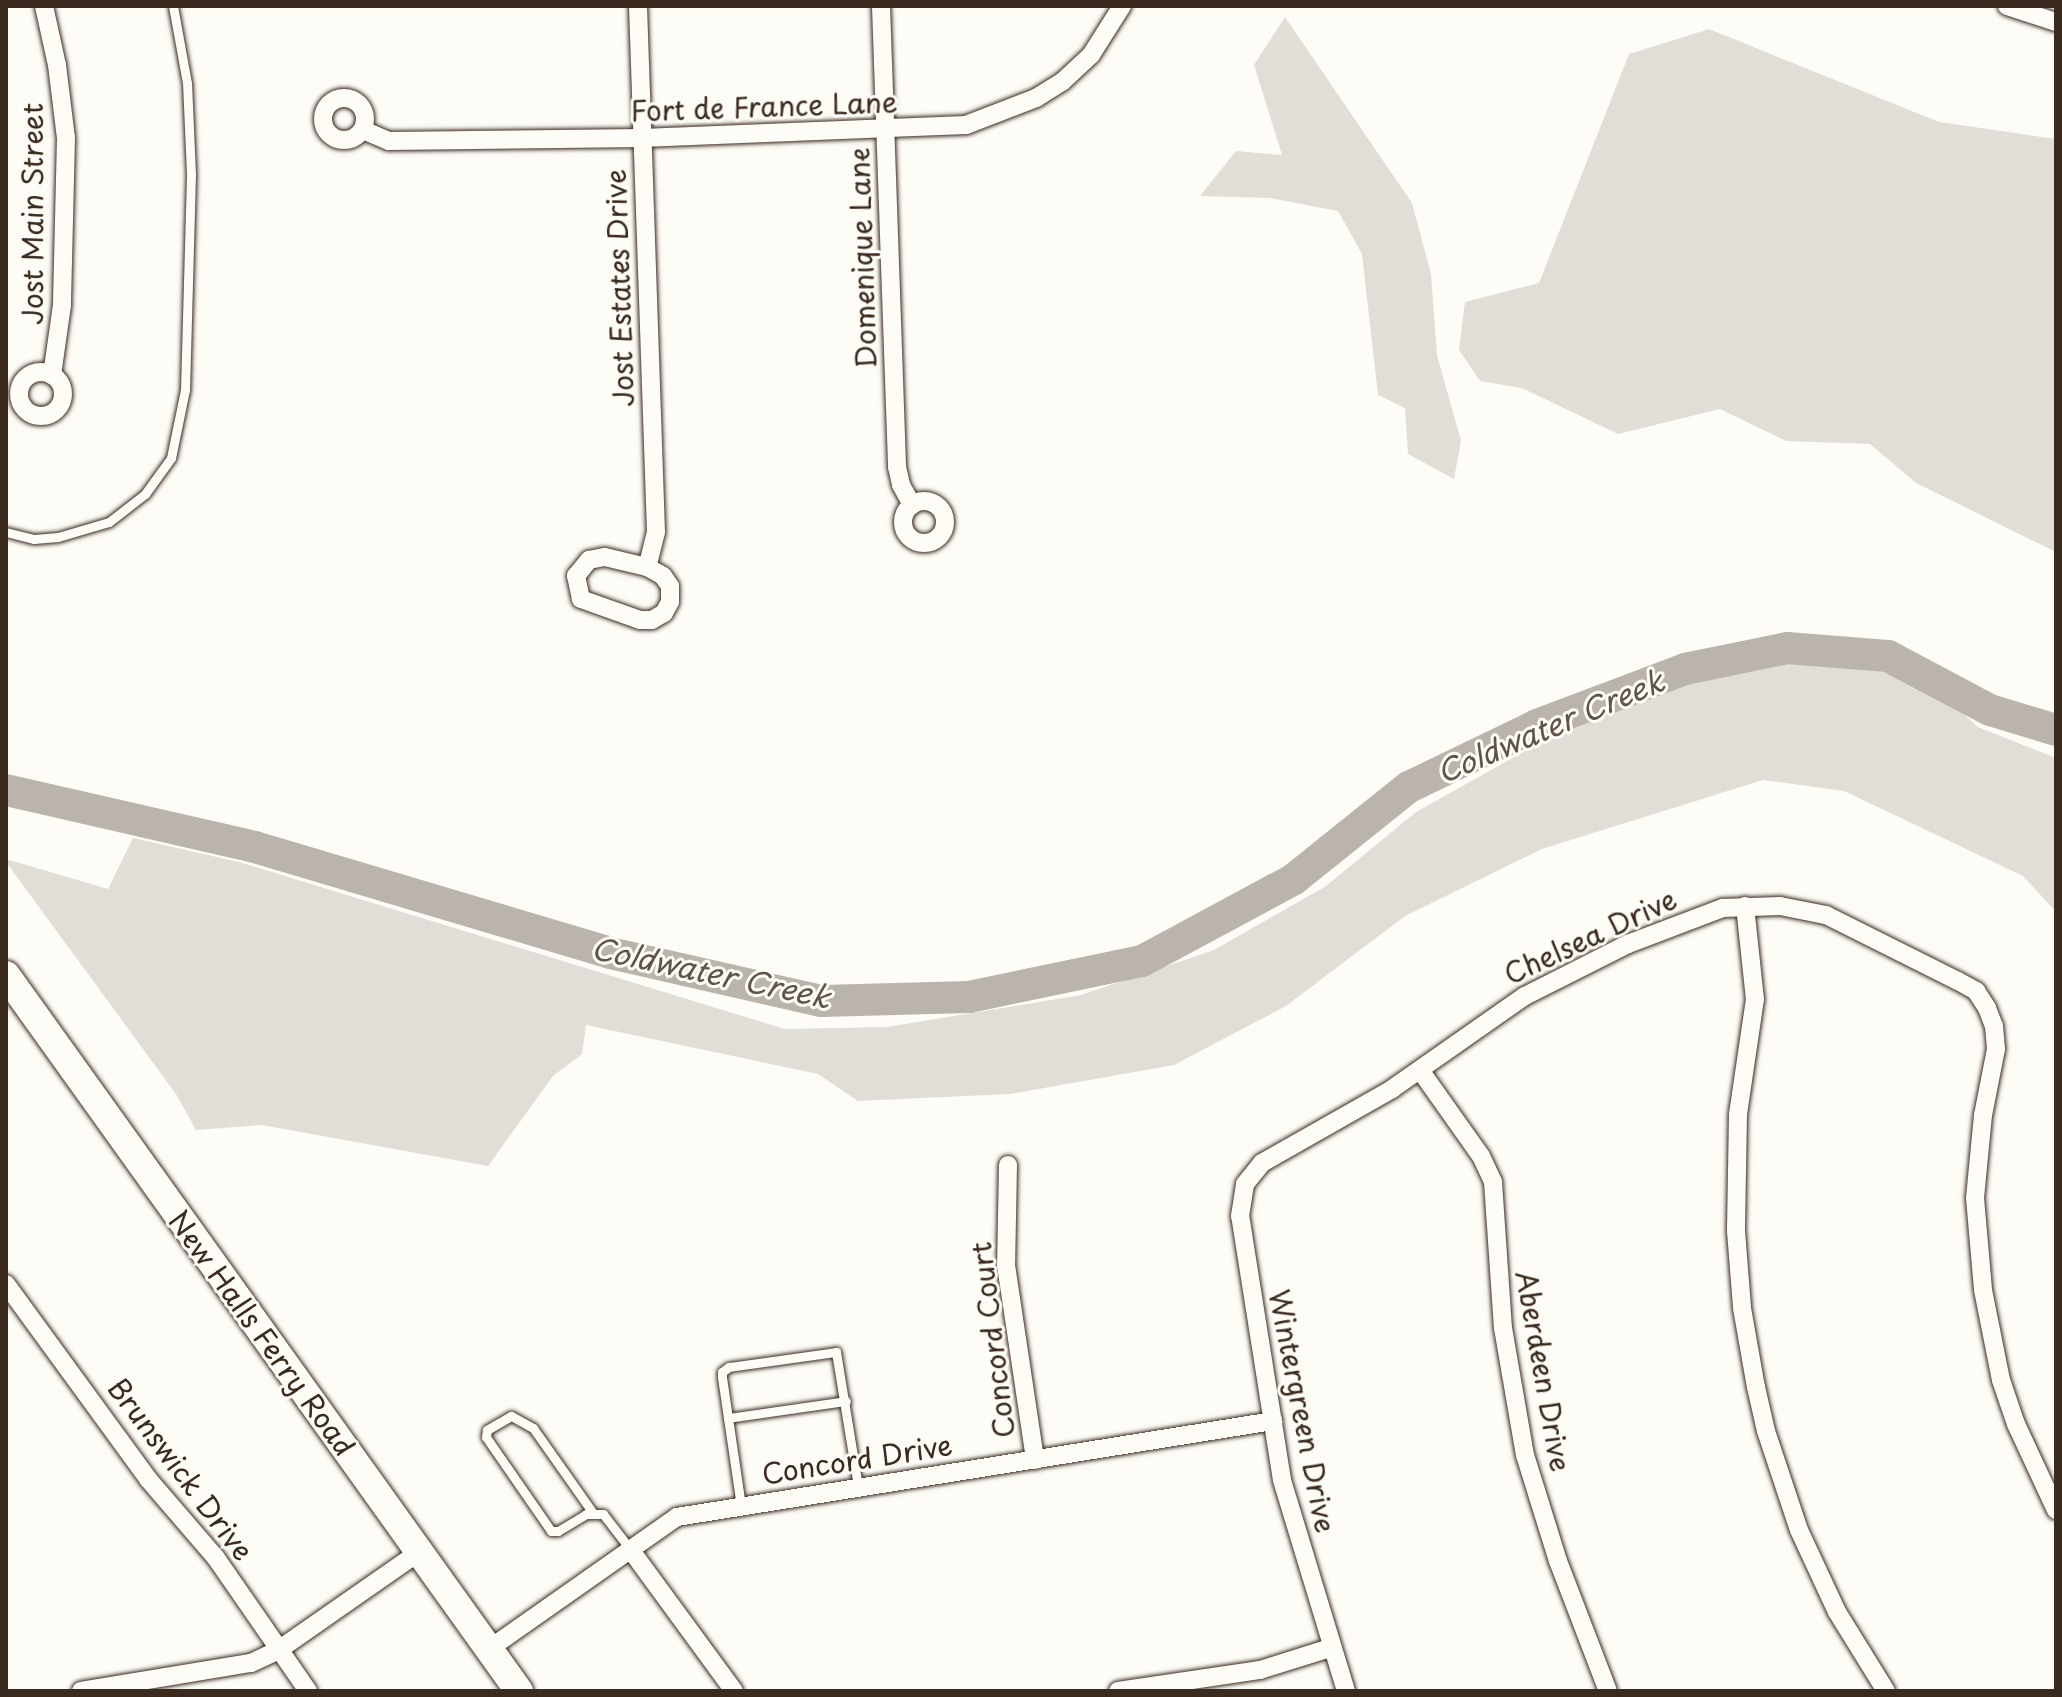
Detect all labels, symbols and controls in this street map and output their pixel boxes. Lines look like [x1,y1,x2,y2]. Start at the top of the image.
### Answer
street label: Fort de France Lane [628,84,900,128]
street label: Jost Main Street [15,102,49,326]
street label: Domenique Lane [841,146,883,370]
street label: Jost Estates Drive [598,167,640,409]
water label: Coldwater Creek [1430,662,1670,790]
street label: Chelsea Drive [1499,882,1681,990]
water label: Coldwater Creek [587,929,835,1015]
street label: New Halls Ferry Road [162,1204,362,1462]
street label: Concord Court [963,1239,1021,1441]
street label: Aberdeen Drive [1509,1266,1579,1476]
street label: Wintergreen Drive [1263,1286,1343,1536]
street label: Brunswick Drive [102,1371,260,1567]
street label: Concord Drive [759,1427,955,1491]

